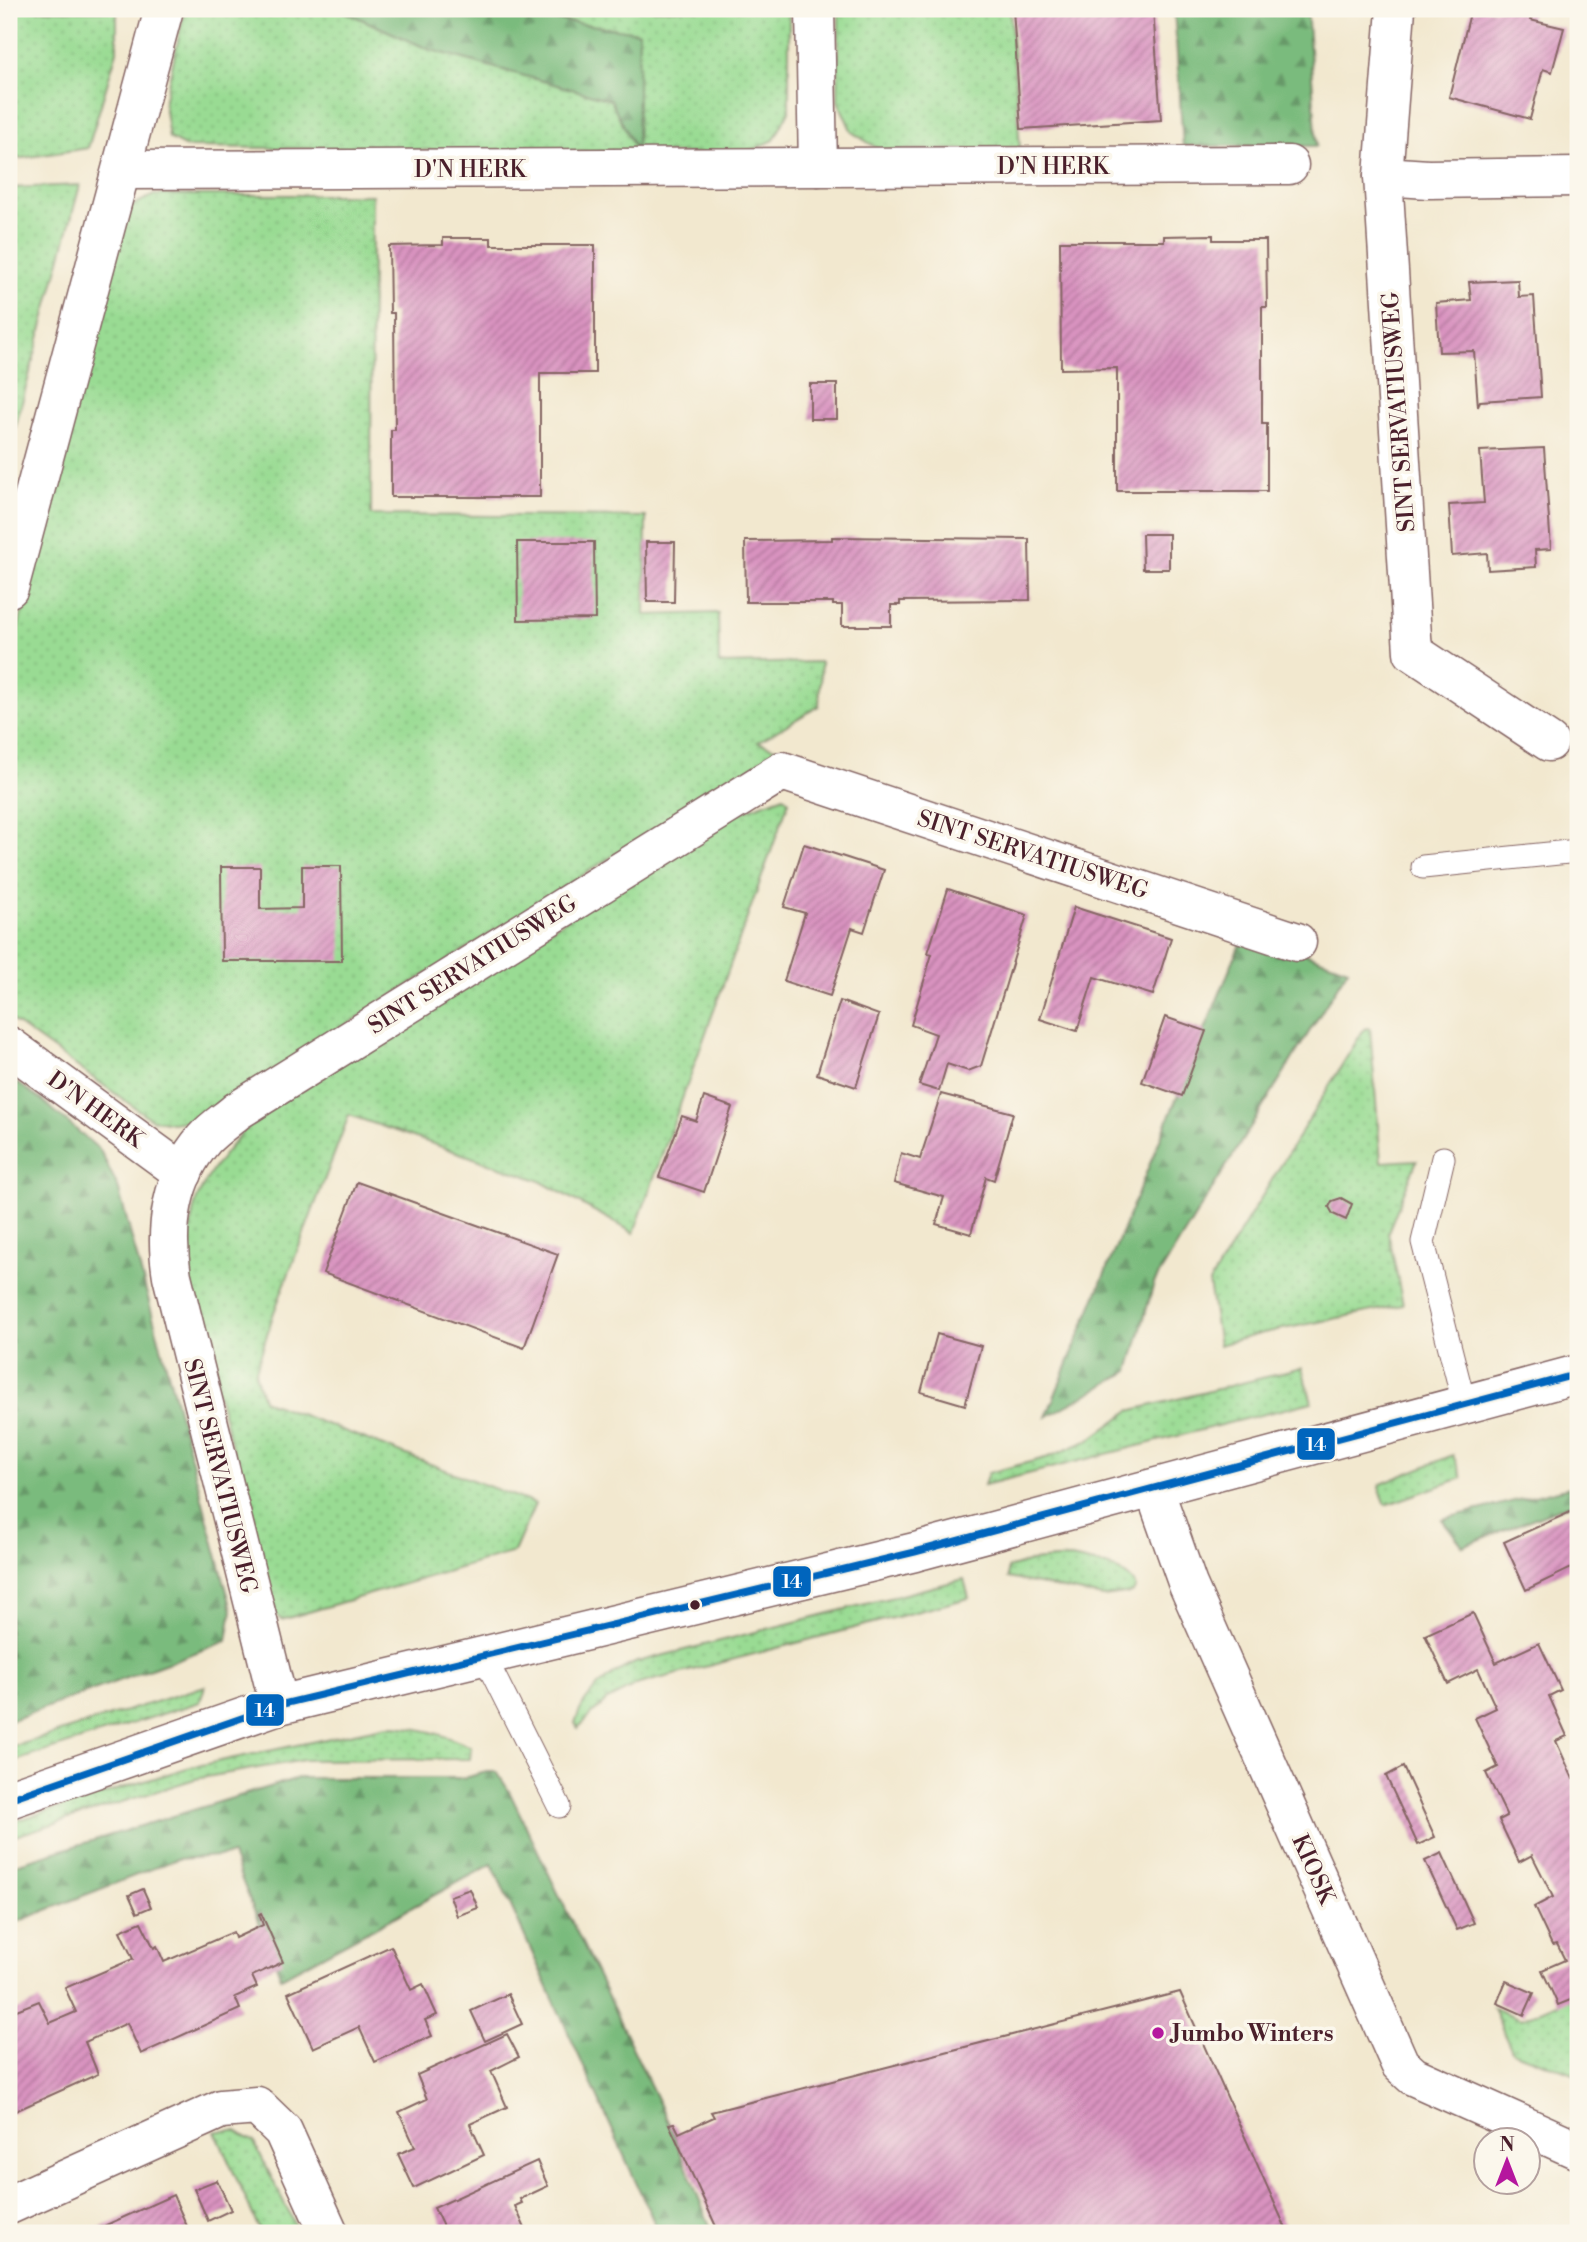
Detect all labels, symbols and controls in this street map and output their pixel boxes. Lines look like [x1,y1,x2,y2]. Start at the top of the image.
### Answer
street label: D'N HERK [997,153,1111,181]
street label: D'N HERK [414,156,528,184]
street label: SINT SERVATIUSWEG [1377,291,1421,533]
street label: SINT SERVATIUSWEG [914,804,1152,905]
street label: SINT SERVATIUSWEG [363,889,582,1041]
street label: D'N HERK [42,1066,151,1155]
street label: SINT SERVATIUSWEG [177,1356,263,1597]
line badge: 14 [1296,1427,1336,1461]
text: 14 [1305,1433,1327,1457]
line badge: 14 [772,1565,812,1598]
text: 14 [781,1570,803,1594]
unlabelled marker [688,1598,702,1612]
line badge: 14 [245,1693,285,1727]
text: 14 [254,1699,276,1723]
street label: KIOSK [1285,1830,1342,1911]
place label: Jumbo Winters [1169,2020,1334,2048]
marker: Jumbo Winters [1150,2025,1166,2041]
north arrow [1472,2126,1542,2196]
text: N [1499,2133,1515,2157]

